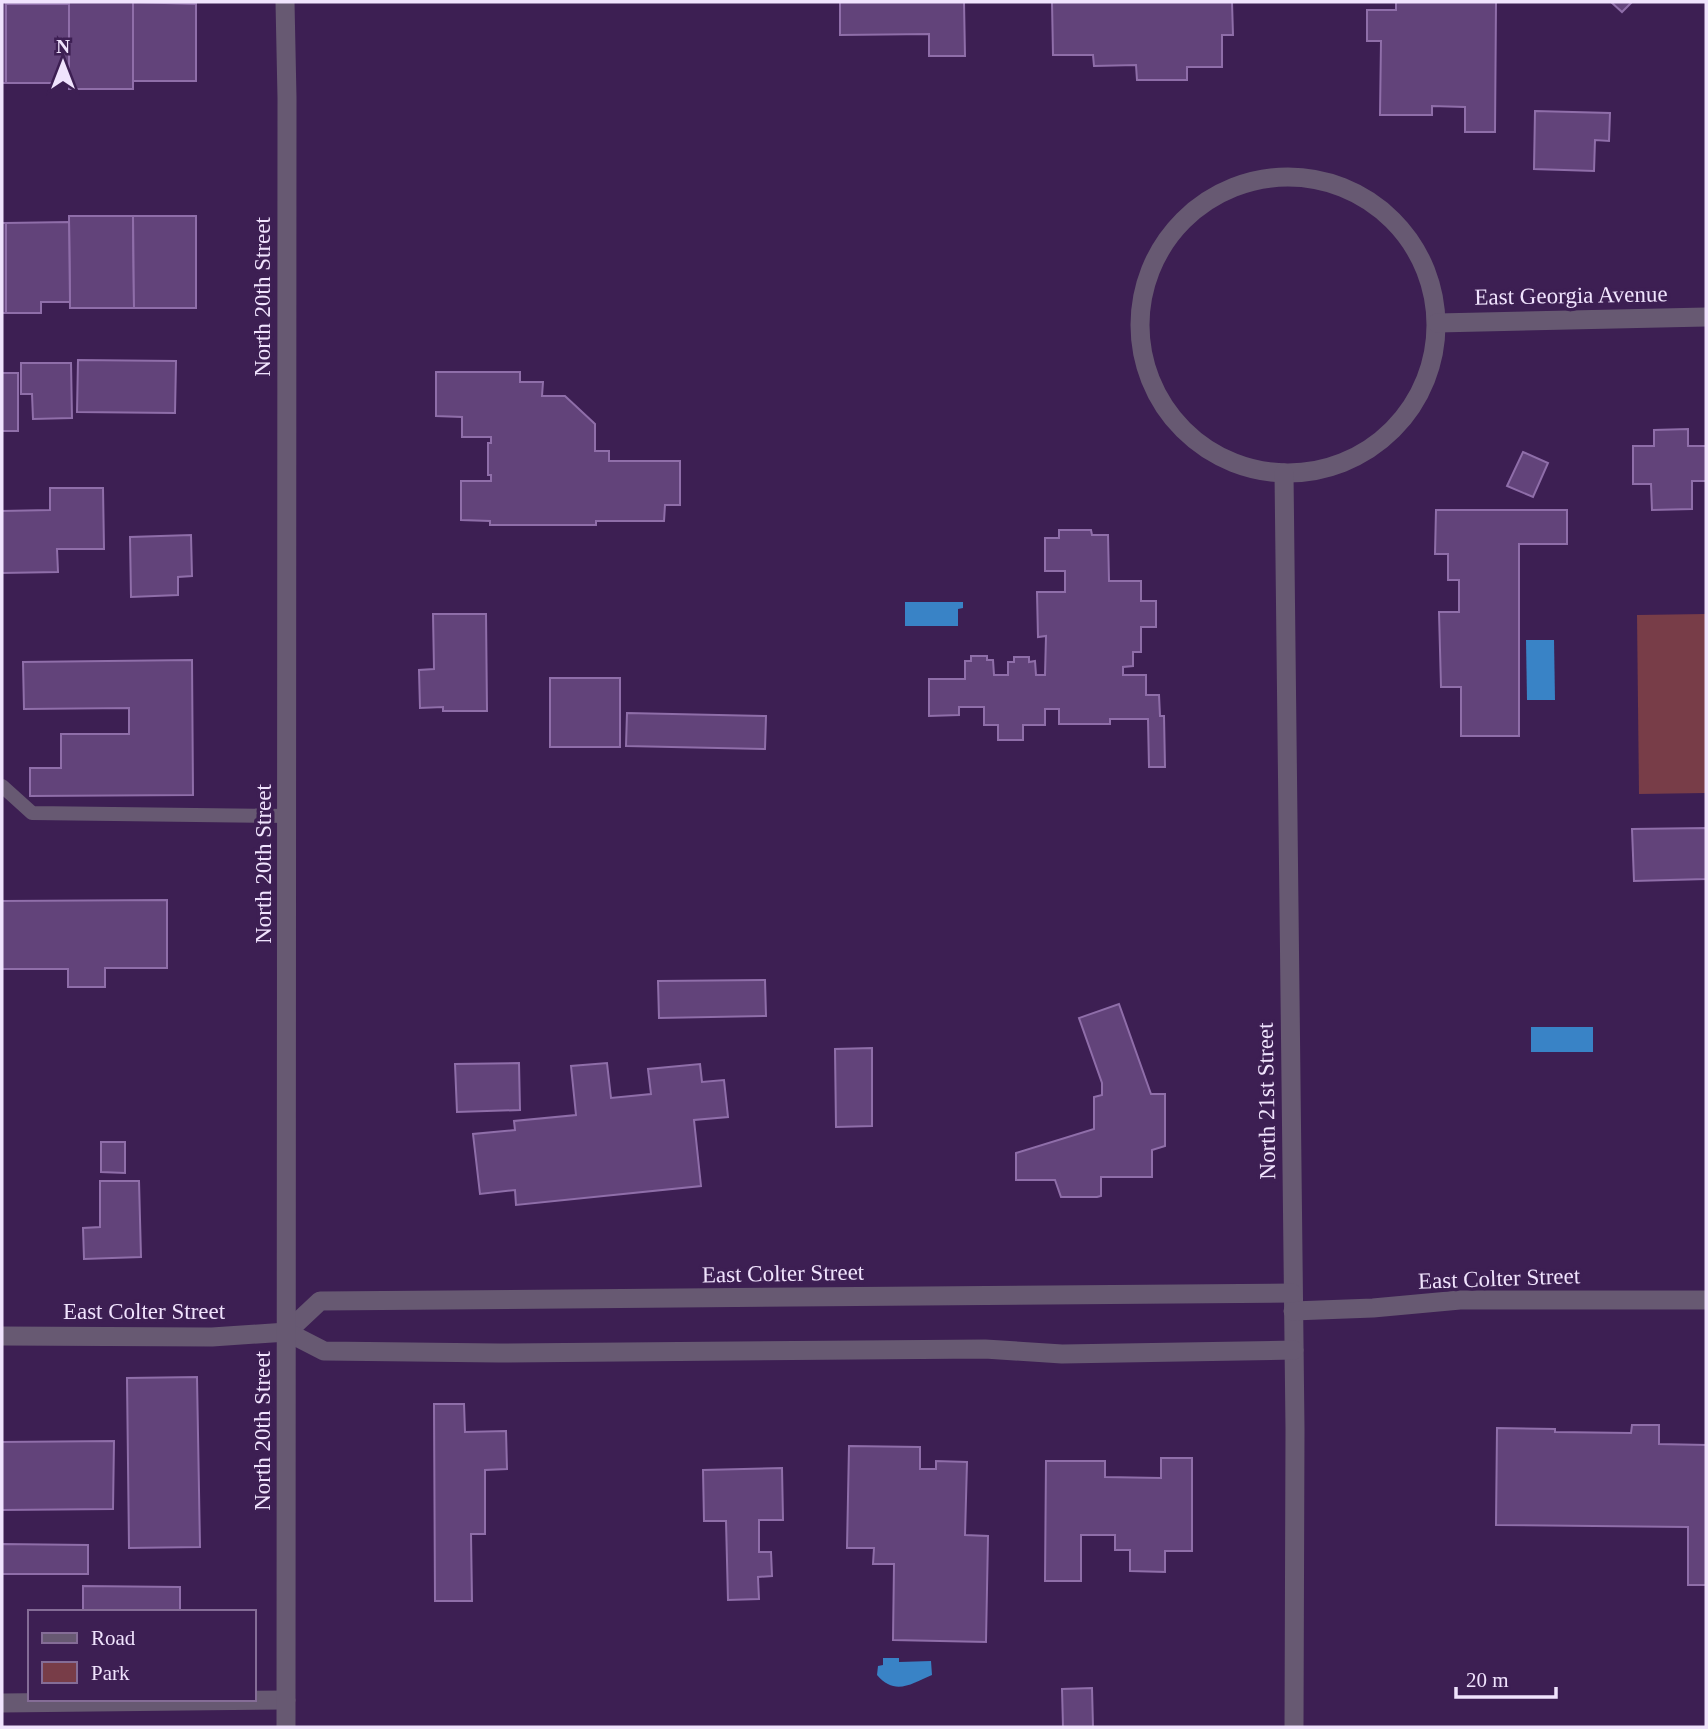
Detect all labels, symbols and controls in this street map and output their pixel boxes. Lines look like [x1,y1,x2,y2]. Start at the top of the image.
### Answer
north arrow [28,28,98,98]
text: N [56,36,70,57]
street label: North 20th Street [250,217,275,377]
street label: East Georgia Avenue [1474,281,1668,310]
street label: North 20th Street [251,784,276,944]
street label: North 21st Street [1253,1022,1280,1180]
street label: East Colter Street [702,1260,865,1287]
street label: East Colter Street [1418,1263,1581,1294]
street label: East Colter Street [63,1299,226,1324]
street label: North 20th Street [250,1351,275,1511]
legend [28,1610,256,1701]
text: Road [91,1626,136,1650]
scale bar [1456,1656,1556,1700]
text: Park [91,1661,130,1685]
text: 20 m [1466,1668,1509,1692]

